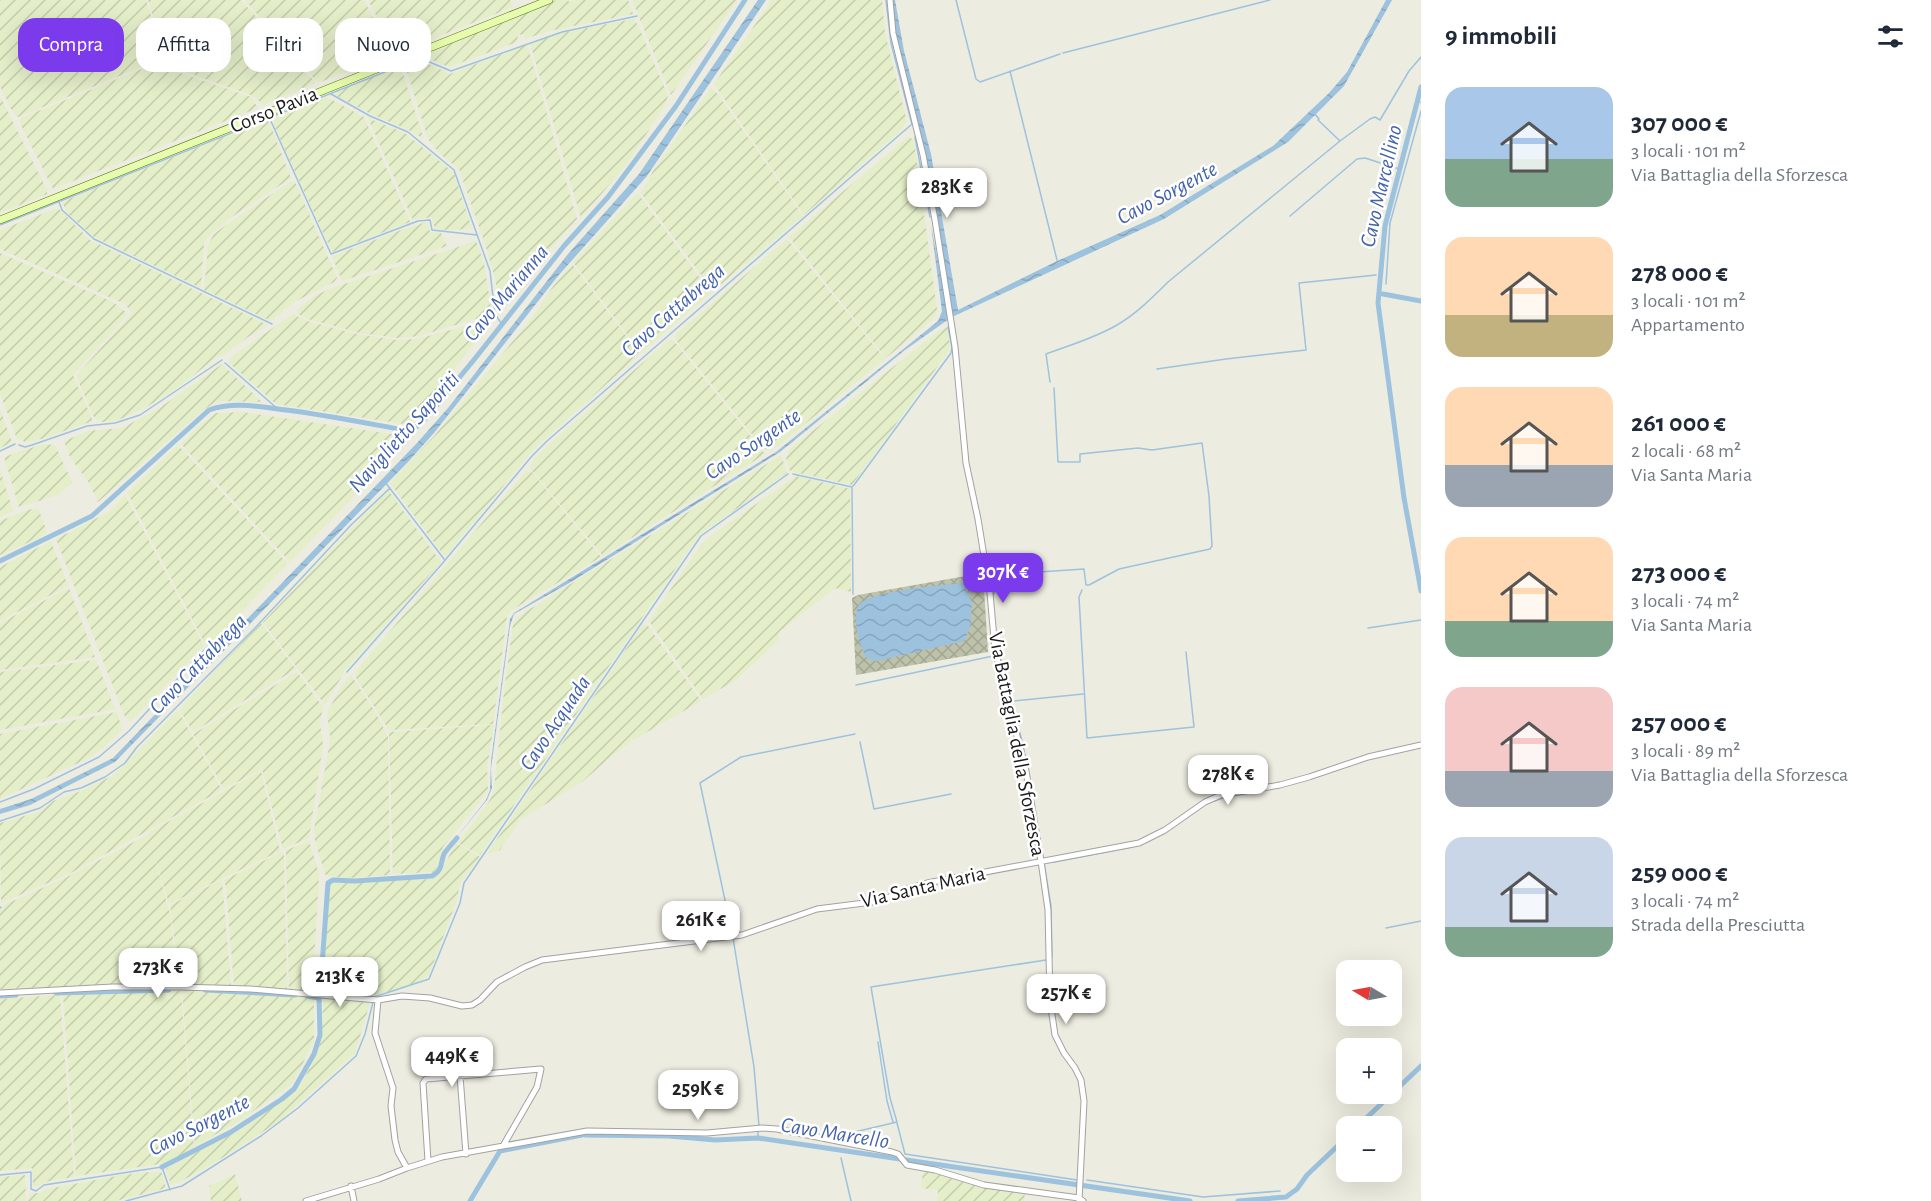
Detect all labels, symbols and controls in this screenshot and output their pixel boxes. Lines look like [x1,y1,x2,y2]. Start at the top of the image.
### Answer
chip: Compra [18,18,124,72]
chip: Affitta [136,18,231,72]
chip: Filtri [243,18,323,72]
chip: Nuovo [335,18,431,72]
icon: filters [1874,20,1907,53]
text: 9 immobili [1445,23,1557,49]
street label: Corso Pavia [227,83,321,137]
text: 307 000 € [1631,110,1728,136]
icon: home [1493,111,1565,183]
water label: Cavo Marcellino [1356,123,1406,249]
text: 3 locali · 101 m² [1631,141,1746,161]
water label: Cavo Sorgente [1113,157,1221,229]
text: Via Battaglia della Sforzesca [1631,165,1848,185]
pin: 283K € [898,168,996,219]
text: 283K € [921,177,973,197]
water label: Cavo Marianna [460,241,552,345]
water label: Cavo Cattabrega [617,259,729,361]
text: 278 000 € [1631,260,1728,286]
icon: home [1493,261,1565,333]
text: 3 locali · 101 m² [1631,291,1746,311]
text: Appartamento [1631,315,1745,335]
water label: Naviglietto Saporiti [344,367,464,497]
water label: Cavo Sorgente [701,404,805,484]
text: 261 000 € [1631,410,1726,436]
icon: home [1493,411,1565,483]
text: 2 locali · 68 m² [1631,441,1741,461]
text: Via Santa Maria [1631,465,1752,485]
pin: 307K € [954,553,1052,604]
text: 273 000 € [1631,560,1726,586]
icon: home [1493,561,1565,633]
text: 307K € [977,562,1029,582]
text: 3 locali · 74 m² [1631,591,1739,611]
water label: Cavo Cattabrega [145,610,251,718]
text: Via Santa Maria [1631,615,1752,635]
street label: Via Battaglia della Sforzesca [985,630,1049,858]
water label: Cavo Acquada [515,672,595,774]
text: 257 000 € [1631,710,1726,736]
icon: home [1493,711,1565,783]
text: 3 locali · 89 m² [1631,741,1740,761]
pin: 278K € [1179,755,1277,806]
text: 278K € [1202,764,1254,784]
text: Via Battaglia della Sforzesca [1631,765,1848,785]
text: 259 000 € [1631,860,1728,886]
icon: home [1493,861,1565,933]
street label: Via Santa Maria [859,862,988,912]
text: 3 locali · 74 m² [1631,891,1739,911]
pin: 261K € [652,901,750,952]
text: 261K € [676,910,726,930]
text: Strada della Presciutta [1631,915,1805,935]
pin: 273K € [109,948,207,999]
text: 273K € [133,957,183,977]
pin: 213K € [291,957,389,1008]
north arrow [1336,960,1402,1026]
map controls [1336,960,1402,1182]
text: 213K € [315,966,365,986]
pin: 257K € [1017,974,1115,1025]
text: 257K € [1041,983,1091,1003]
pin: 449K € [403,1037,501,1088]
button: + [1336,1038,1402,1104]
text: 449K € [425,1046,479,1066]
pin: 259K € [649,1070,747,1121]
text: 259K € [672,1079,724,1099]
water label: Cavo Sorgente [145,1090,253,1160]
water label: Cavo Marcello [779,1114,891,1152]
button: − [1336,1116,1402,1182]

